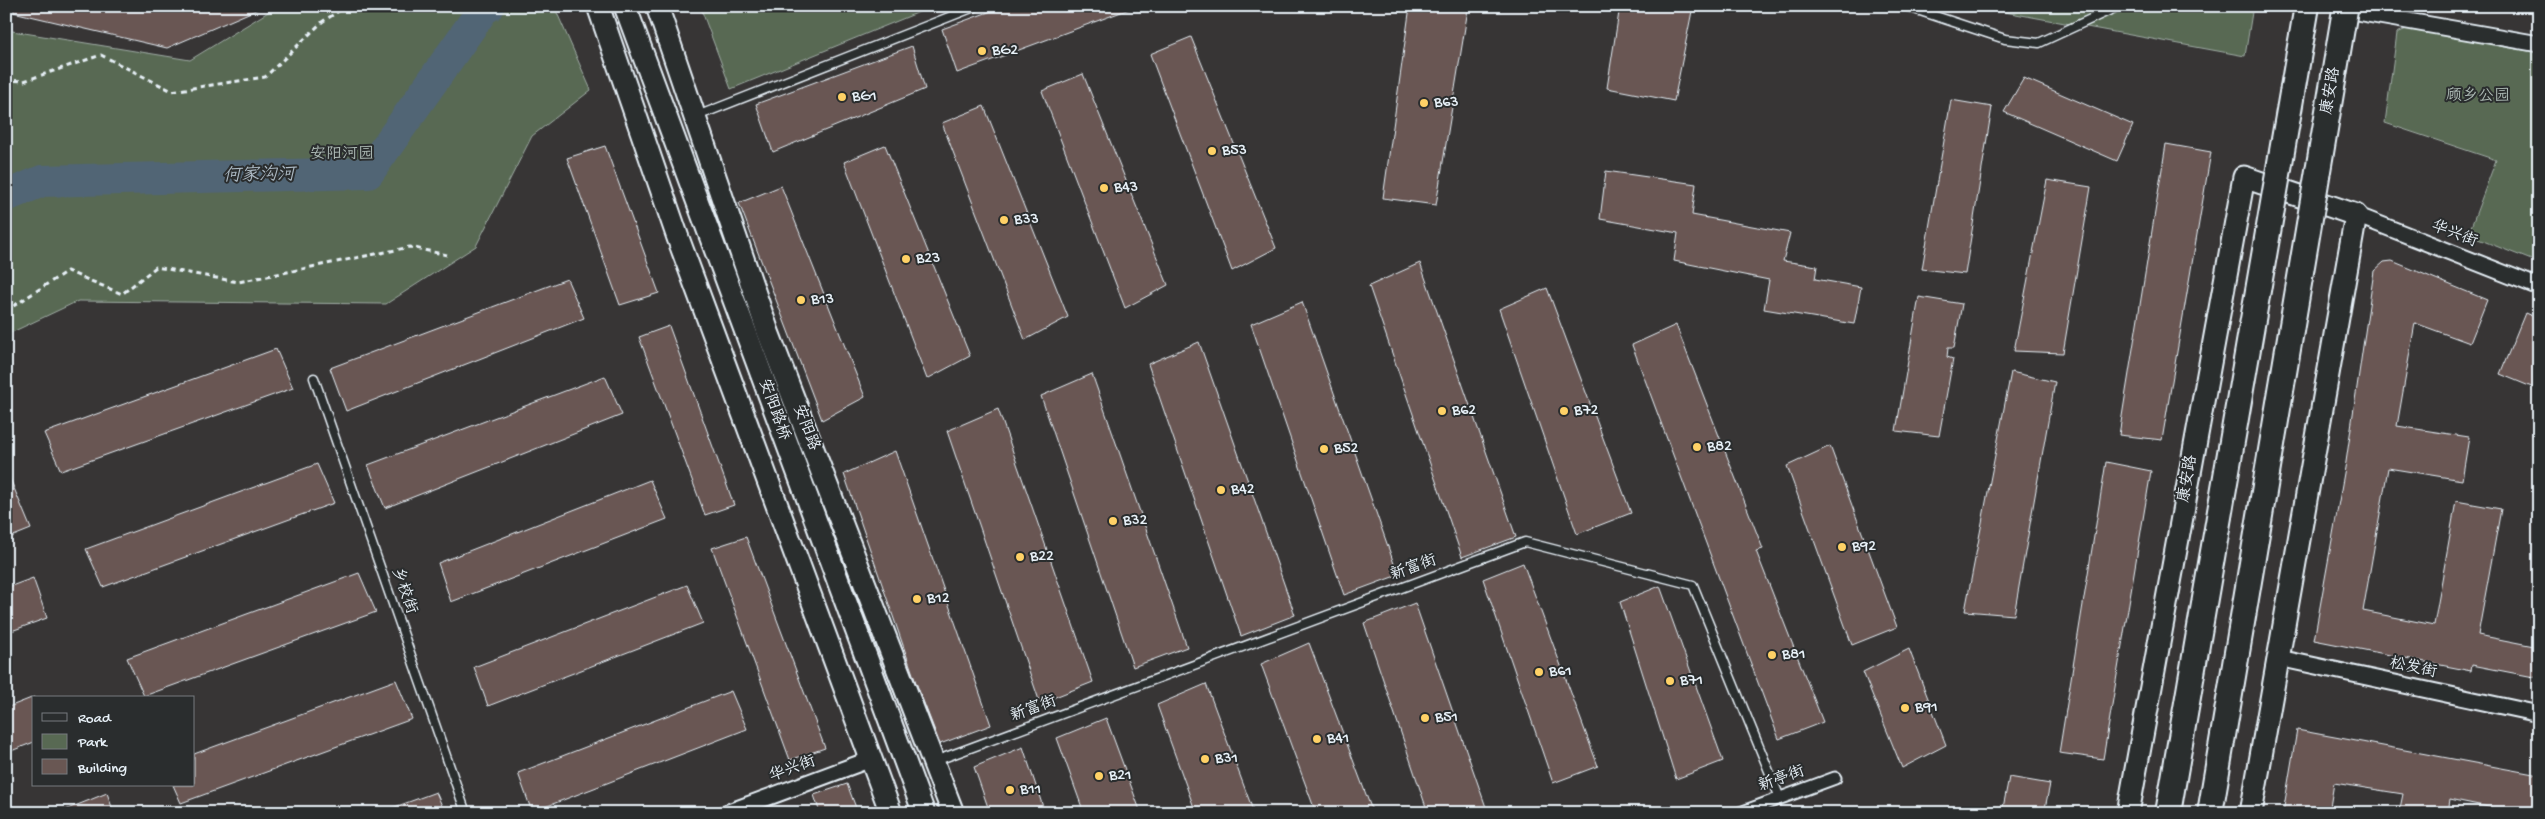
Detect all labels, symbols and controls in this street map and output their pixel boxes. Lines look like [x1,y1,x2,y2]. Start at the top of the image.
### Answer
place label: BG2 [991,42,1018,61]
marker: BG2 [976,45,988,57]
street label: 康安路 [2317,65,2346,116]
park label: 顾乡公园 [2446,86,2510,107]
place label: BG1 [851,88,877,107]
marker: BG1 [836,91,848,103]
place label: B63 [1433,94,1459,113]
marker: B63 [1418,97,1430,109]
place label: B53 [1221,142,1247,161]
park label: 安阳河园 [310,145,374,165]
marker: B53 [1206,145,1218,157]
water label: 何家沟河 [223,164,298,187]
place label: B43 [1113,179,1138,198]
marker: B43 [1098,182,1110,194]
place label: B33 [1013,211,1039,230]
marker: B33 [998,214,1010,226]
street label: 华兴街 [2428,217,2480,252]
place label: B23 [915,250,940,269]
marker: B23 [900,253,912,265]
place label: B13 [810,291,834,310]
marker: B13 [795,294,807,306]
street label: 安阳路桥 [753,376,795,443]
street label: 安阳路 [788,401,824,454]
place label: B62 [1451,402,1476,421]
place label: B72 [1573,402,1599,421]
marker: B62 [1436,405,1448,417]
marker: B72 [1558,405,1570,417]
place label: B82 [1706,438,1732,457]
place label: B52 [1333,440,1359,459]
marker: B82 [1691,441,1703,453]
marker: B52 [1318,443,1330,455]
street label: 康安路 [2174,453,2203,504]
place label: B42 [1230,481,1255,500]
marker: B42 [1215,484,1227,496]
place label: B32 [1122,512,1147,531]
marker: B32 [1107,515,1119,527]
place label: B92 [1851,538,1876,557]
marker: B92 [1836,541,1848,553]
place label: B22 [1029,548,1054,567]
marker: B22 [1014,551,1026,563]
street label: 新富街 [1388,551,1440,586]
street label: 乡校街 [386,565,422,617]
place label: B12 [926,590,950,609]
marker: B12 [911,593,923,605]
place label: B81 [1781,646,1805,665]
marker: B81 [1766,649,1778,661]
street label: 松发街 [2388,654,2439,683]
place label: B61 [1548,663,1572,682]
marker: B61 [1533,666,1545,678]
place label: B71 [1679,672,1703,691]
marker: B71 [1664,675,1676,687]
street label: 新富街 [1008,692,1060,727]
legend [32,696,195,786]
place label: B91 [1914,699,1938,718]
marker: B91 [1899,702,1911,714]
place label: B51 [1434,709,1458,728]
text: Road [78,710,112,728]
marker: B51 [1419,712,1431,724]
place label: B41 [1326,730,1349,749]
marker: B41 [1311,733,1323,745]
text: Park [77,734,108,752]
place label: B31 [1214,750,1238,769]
street label: 华兴街 [767,752,819,787]
marker: B31 [1199,753,1211,765]
text: Building [77,760,127,778]
street label: 新亭街 [1756,761,1808,797]
place label: B21 [1108,767,1131,786]
marker: B21 [1093,770,1105,782]
place label: B11 [1019,781,1041,800]
marker: B11 [1004,784,1016,796]

